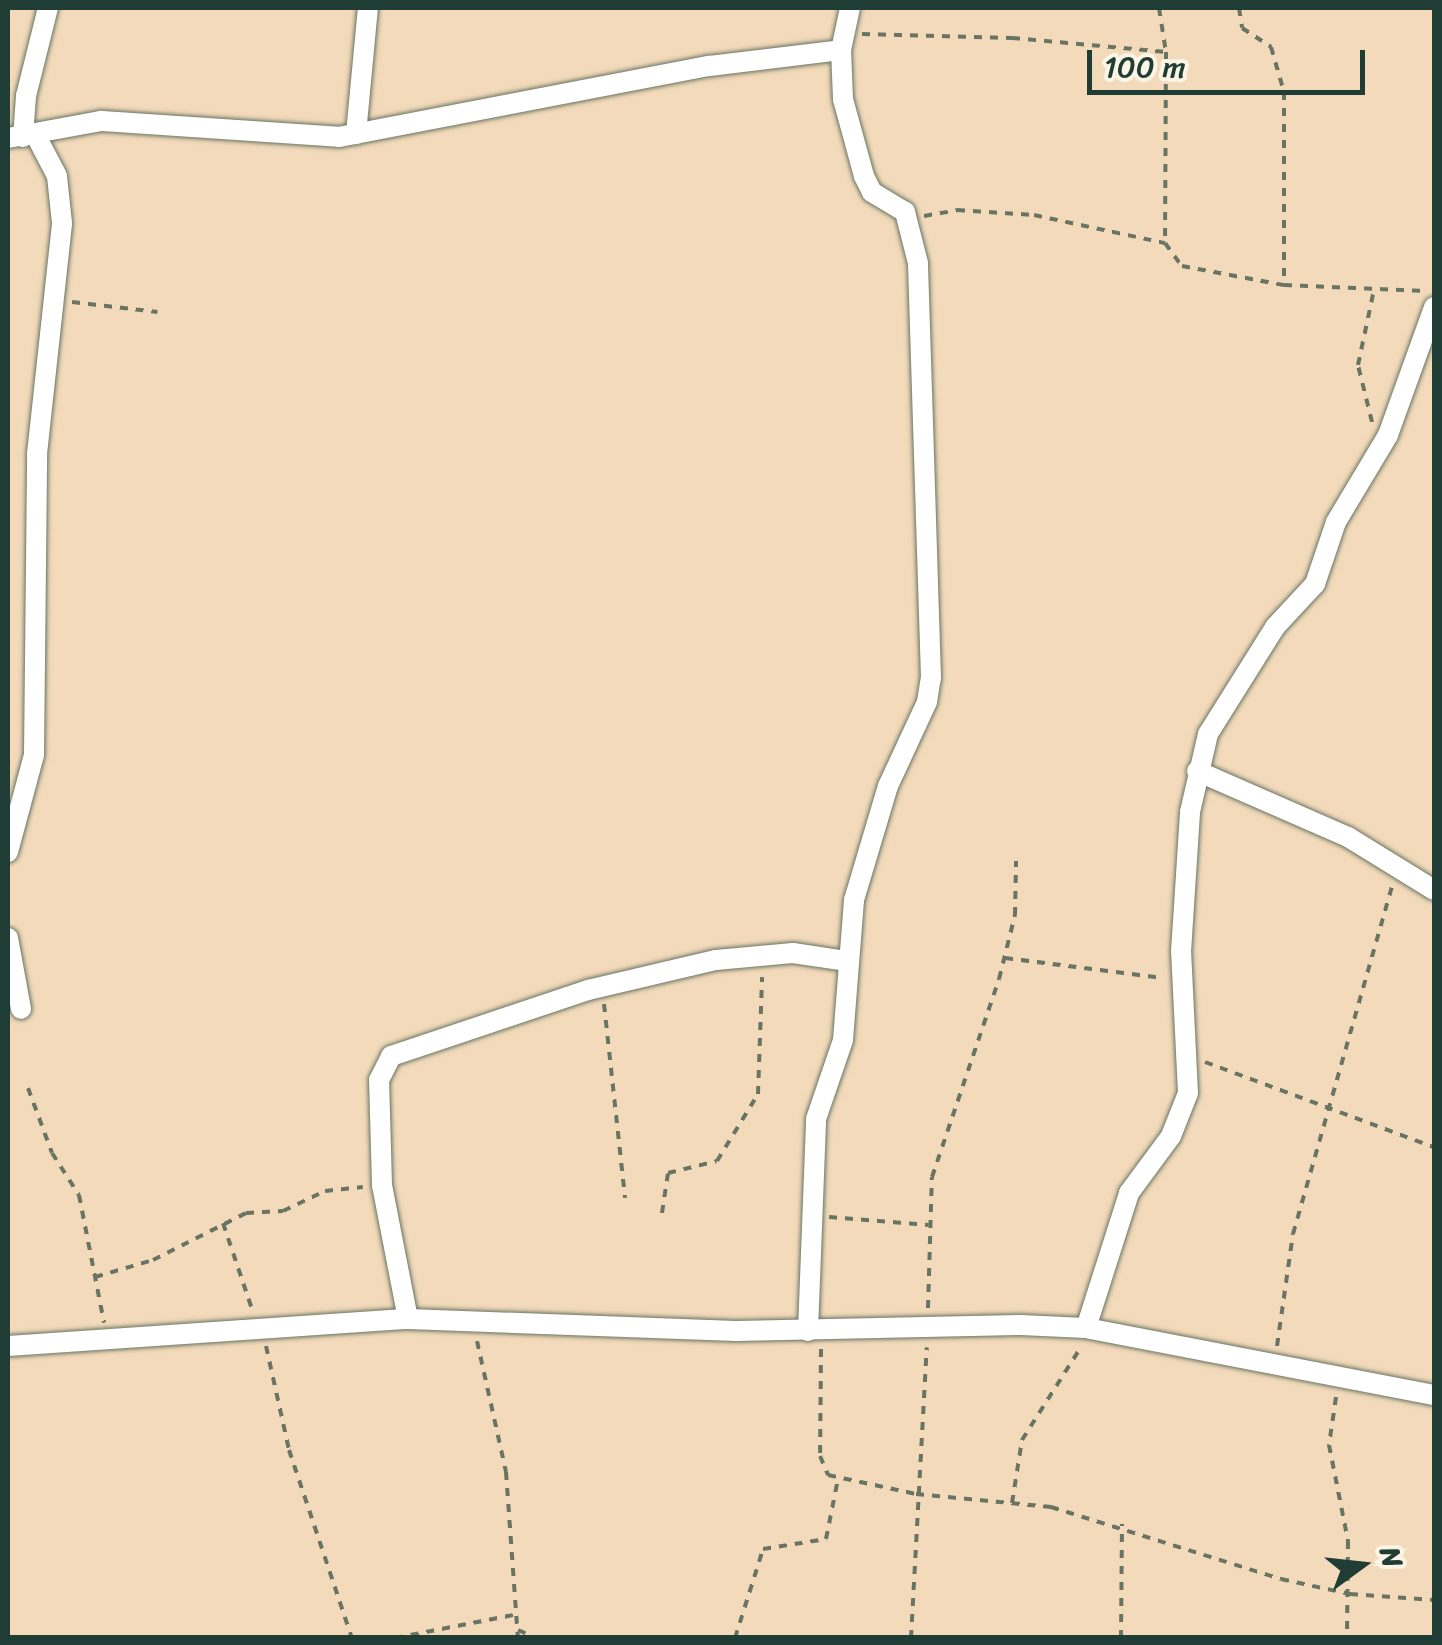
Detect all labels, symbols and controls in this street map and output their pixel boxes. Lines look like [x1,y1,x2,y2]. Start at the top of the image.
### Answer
scale bar [1092,30,1370,92]
text: 100 m [1104,40,1186,94]
north arrow [1312,1515,1412,1615]
text: N [1365,1541,1418,1573]

